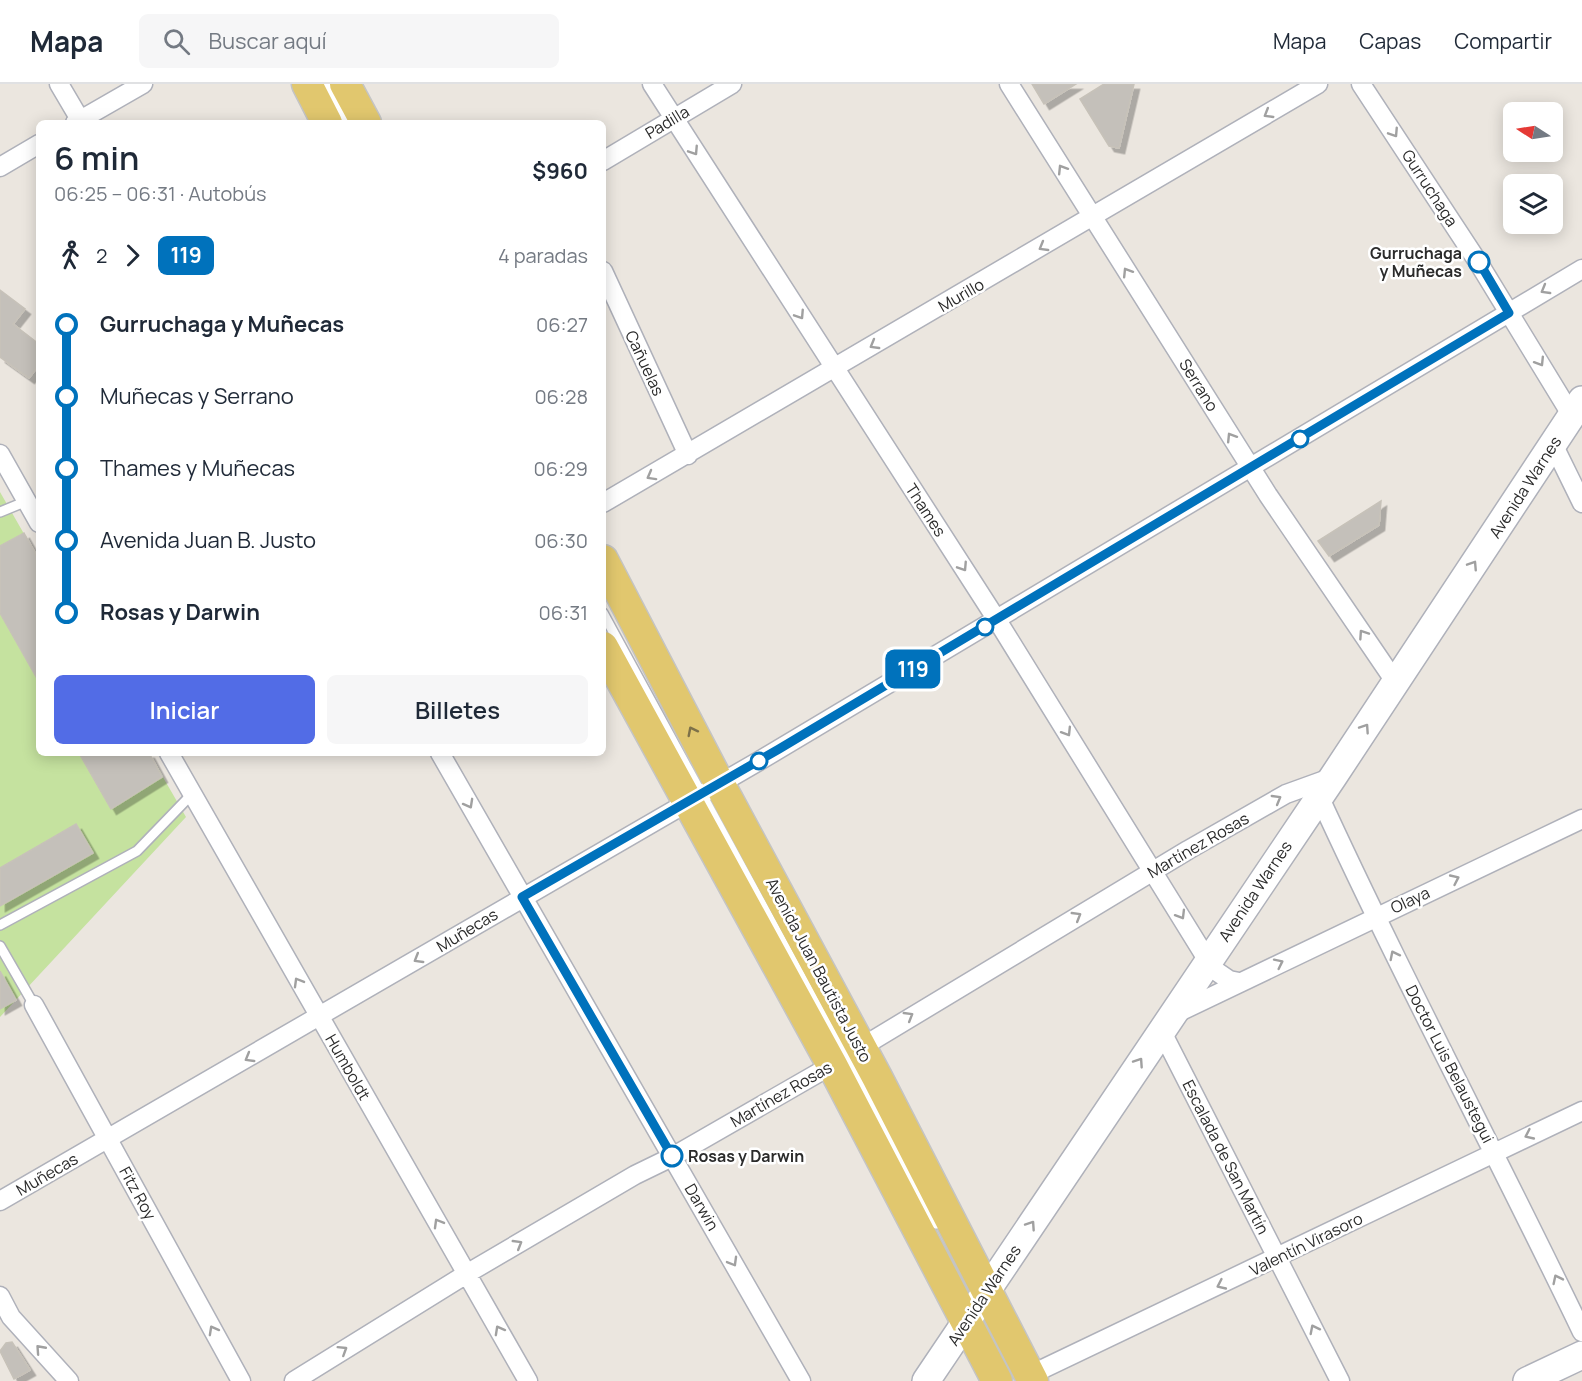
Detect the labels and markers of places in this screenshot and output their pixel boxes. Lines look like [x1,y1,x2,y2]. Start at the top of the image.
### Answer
place label: Gurruchaga y Muñecas [1370,242,1462,282]
marker: Gurruchaga y Muñecas [1468,251,1490,273]
unlabelled marker [1291,430,1309,448]
unlabelled marker [976,618,994,636]
unlabelled marker [750,752,768,770]
marker: Rosas y Darwin [661,1145,683,1167]
place label: Rosas y Darwin [688,1145,804,1167]

